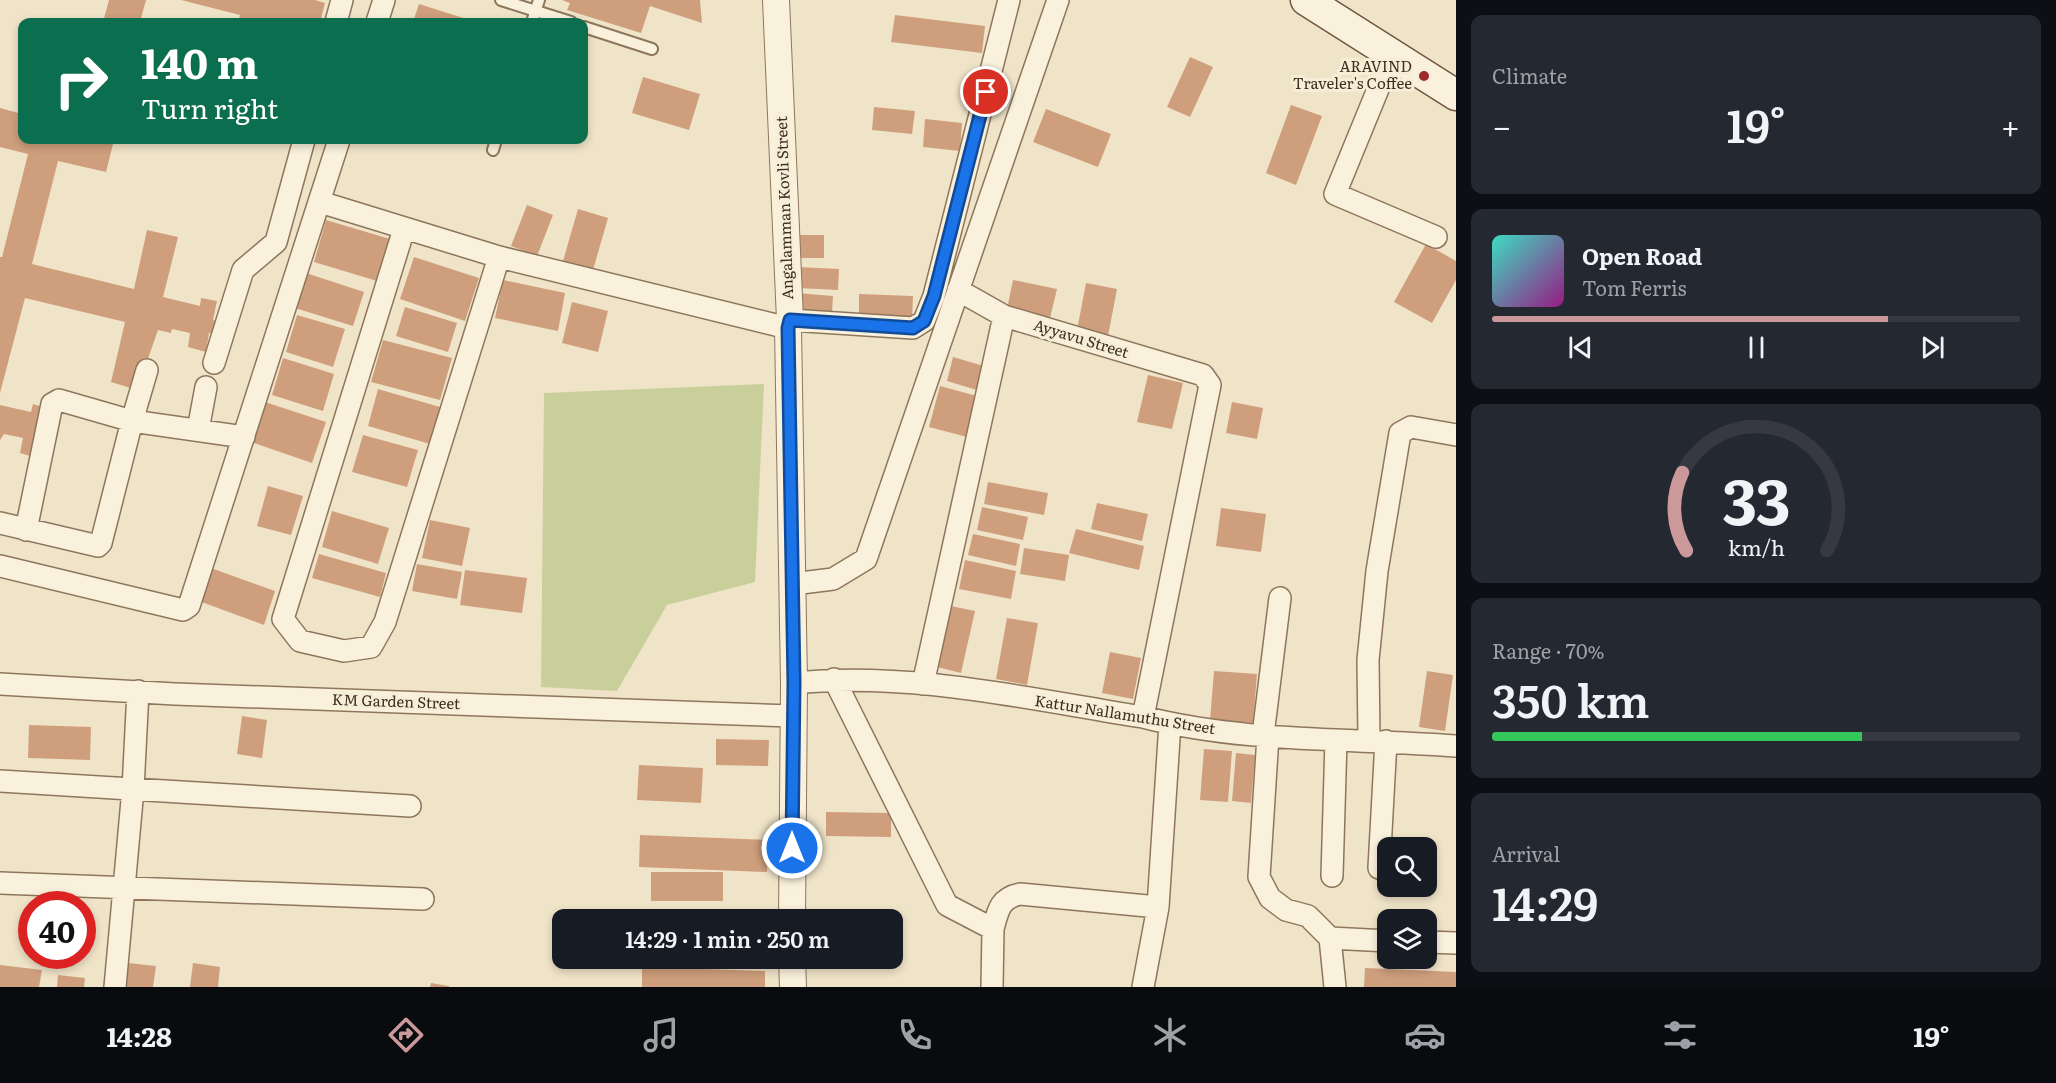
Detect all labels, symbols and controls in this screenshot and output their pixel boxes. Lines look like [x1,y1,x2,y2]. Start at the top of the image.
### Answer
text: 140 m [141,30,258,92]
icon: right [42,42,120,120]
place label: ARAVIND Traveler's Coffee [1293,54,1412,94]
text: Climate [1492,60,1567,90]
pin [960,66,1011,117]
marker: ARAVIND Traveler's Coffee [1417,69,1431,83]
icon: arrive [969,75,1002,108]
text: Turn right [141,87,278,127]
text: 19° [1727,90,1785,157]
text: − [1492,100,1511,149]
text: + [2001,100,2020,149]
street label: Angalamman Kovli Street [769,116,798,300]
text: Open Road [1582,239,1702,272]
text: Tom Ferris [1582,272,1687,302]
street label: Ayyavu Street [1031,312,1132,363]
icon: previous [1564,331,1597,364]
icon: pause [1740,331,1773,364]
icon: next [1916,331,1949,364]
text: 33 [1722,452,1790,544]
text: km/h [1727,531,1785,563]
text: Range · 70% [1492,635,1605,665]
text: 350 km [1492,665,1650,732]
street label: KM Garden Street [332,687,460,714]
street label: Kattur Nallamuthu Street [1033,688,1217,739]
position arrow [760,816,824,880]
map controls [1377,837,1437,969]
button: search [1377,837,1437,897]
text: Arrival [1492,838,1560,868]
text: 14:29 [1492,868,1598,935]
speed limit sign: 40 [18,891,96,969]
button: layers [1377,909,1437,969]
text: 14:29 · 1 min · 250 m [625,922,830,955]
icon: directions [385,1014,427,1056]
icon: music [640,1014,682,1056]
icon: phone [894,1014,936,1056]
icon: climate [1149,1014,1191,1056]
icon: car [1404,1014,1446,1056]
icon: filters [1659,1014,1701,1056]
text: 14:28 [106,1015,172,1055]
text: 19° [1913,1015,1950,1055]

